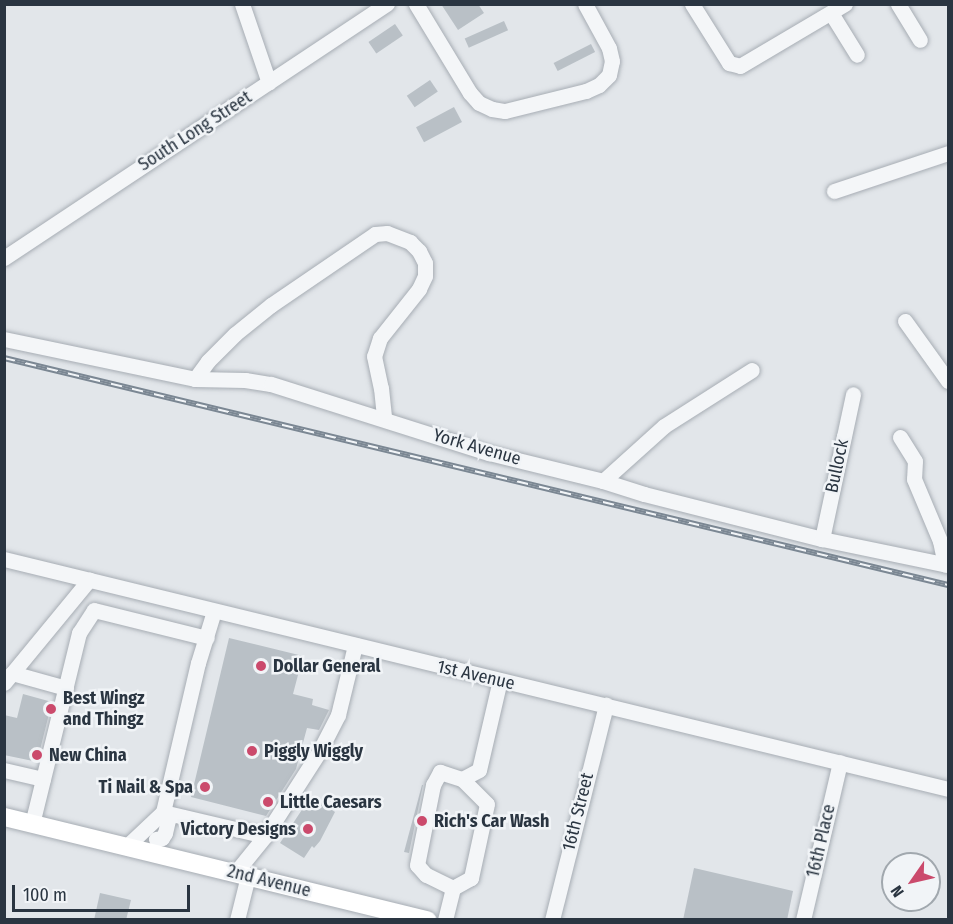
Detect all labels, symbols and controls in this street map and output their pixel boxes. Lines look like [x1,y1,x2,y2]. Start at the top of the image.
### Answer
street label: South Long Street [134,86,256,176]
street label: York Avenue [431,424,523,470]
street label: Bullock [821,437,853,495]
place label: Dollar General [273,655,380,677]
street label: 1st Avenue [435,656,517,694]
marker: Dollar General [254,659,268,673]
place label: Best Wingz and Thingz [63,688,144,730]
marker: Best Wingz and Thingz [44,702,58,716]
place label: Piggly Wiggly [264,740,363,762]
place label: New China [49,744,127,766]
marker: Piggly Wiggly [245,744,259,758]
marker: New China [30,748,44,762]
street label: 16th Street [558,771,598,853]
place label: Ti Nail & Spa [99,776,193,798]
marker: Ti Nail & Spa [198,780,212,794]
place label: Little Caesars [280,791,382,813]
marker: Little Caesars [261,795,275,809]
street label: 16th Place [802,802,840,880]
place label: Rich's Car Wash [434,810,549,832]
marker: Rich's Car Wash [415,814,429,828]
place label: Victory Designs [181,818,296,840]
marker: Victory Designs [301,822,315,836]
north arrow [881,852,941,912]
street label: 2nd Avenue [225,860,313,902]
scale bar [15,873,194,911]
text: N [887,882,908,901]
text: 100 m [23,884,67,906]

